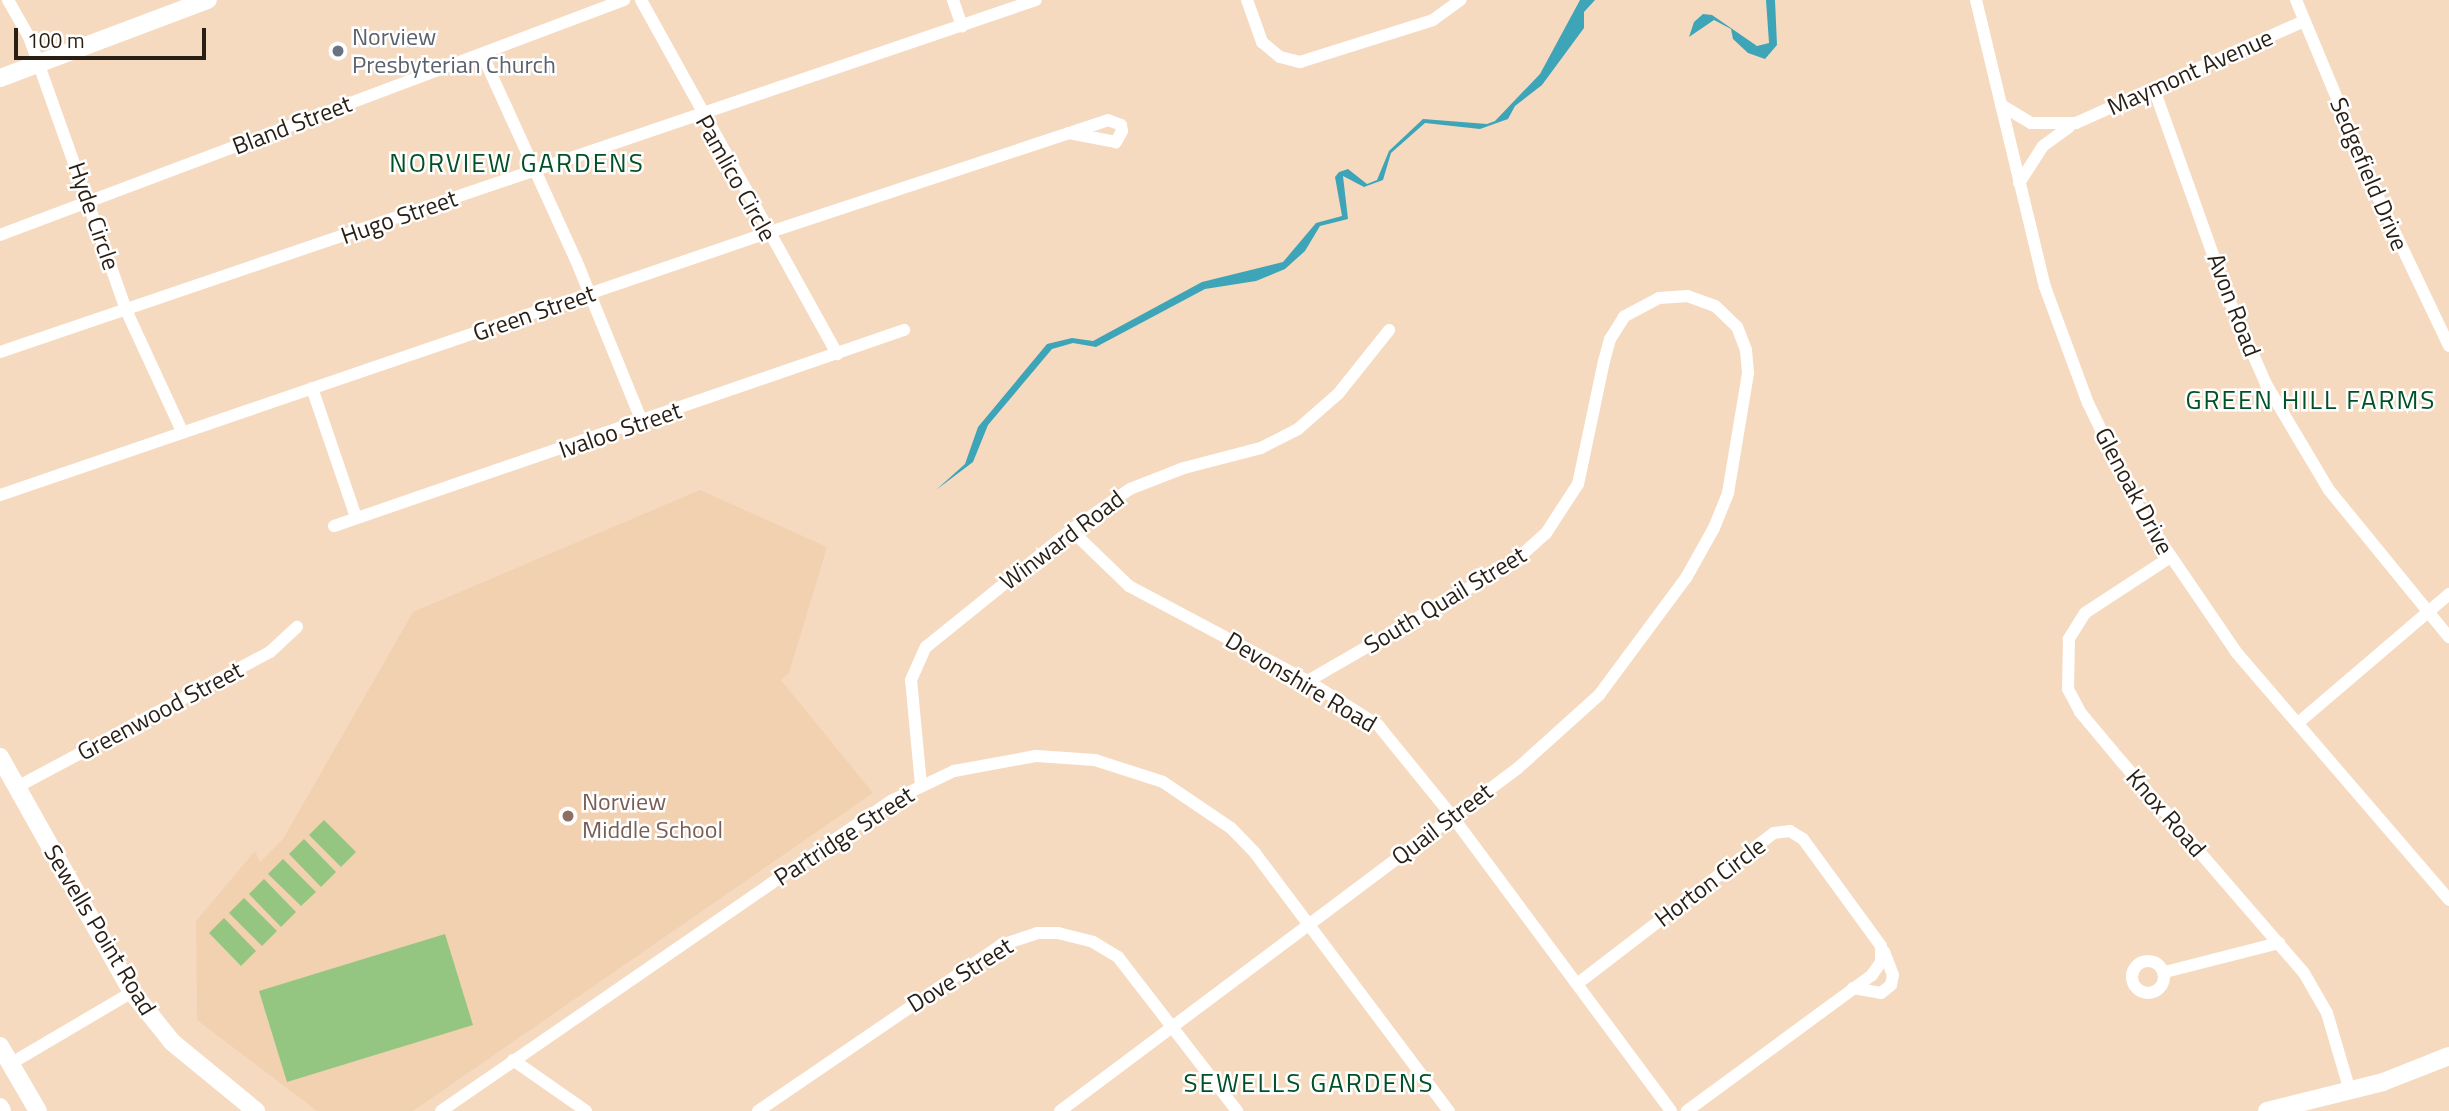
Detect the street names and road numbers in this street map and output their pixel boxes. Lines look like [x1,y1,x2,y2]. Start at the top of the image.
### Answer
street label: Maymont Avenue [2103,23,2277,121]
street label: Bland Street [228,89,356,161]
street label: Sedgefield Drive [2324,93,2414,255]
street label: Pamlico Circle [690,110,782,246]
street label: Hyde Circle [62,158,126,274]
street label: Hugo Street [337,184,461,250]
street label: Avon Road [2201,249,2267,361]
street label: Green Street [469,279,599,347]
street label: Ivaloo Street [555,396,685,464]
street label: Glenoak Drive [2089,423,2179,559]
street label: Winward Road [994,484,1130,596]
street label: South Quail Street [1359,540,1531,660]
street label: Devonshire Road [1220,626,1382,738]
street label: Greenwood Street [72,655,248,767]
street label: Knox Road [2120,763,2212,863]
street label: Quail Street [1386,777,1498,871]
street label: Partridge Street [769,780,919,892]
street label: Horton Circle [1649,831,1771,933]
street label: Sewells Point Road [38,840,162,1020]
street label: Dove Street [902,931,1018,1019]

